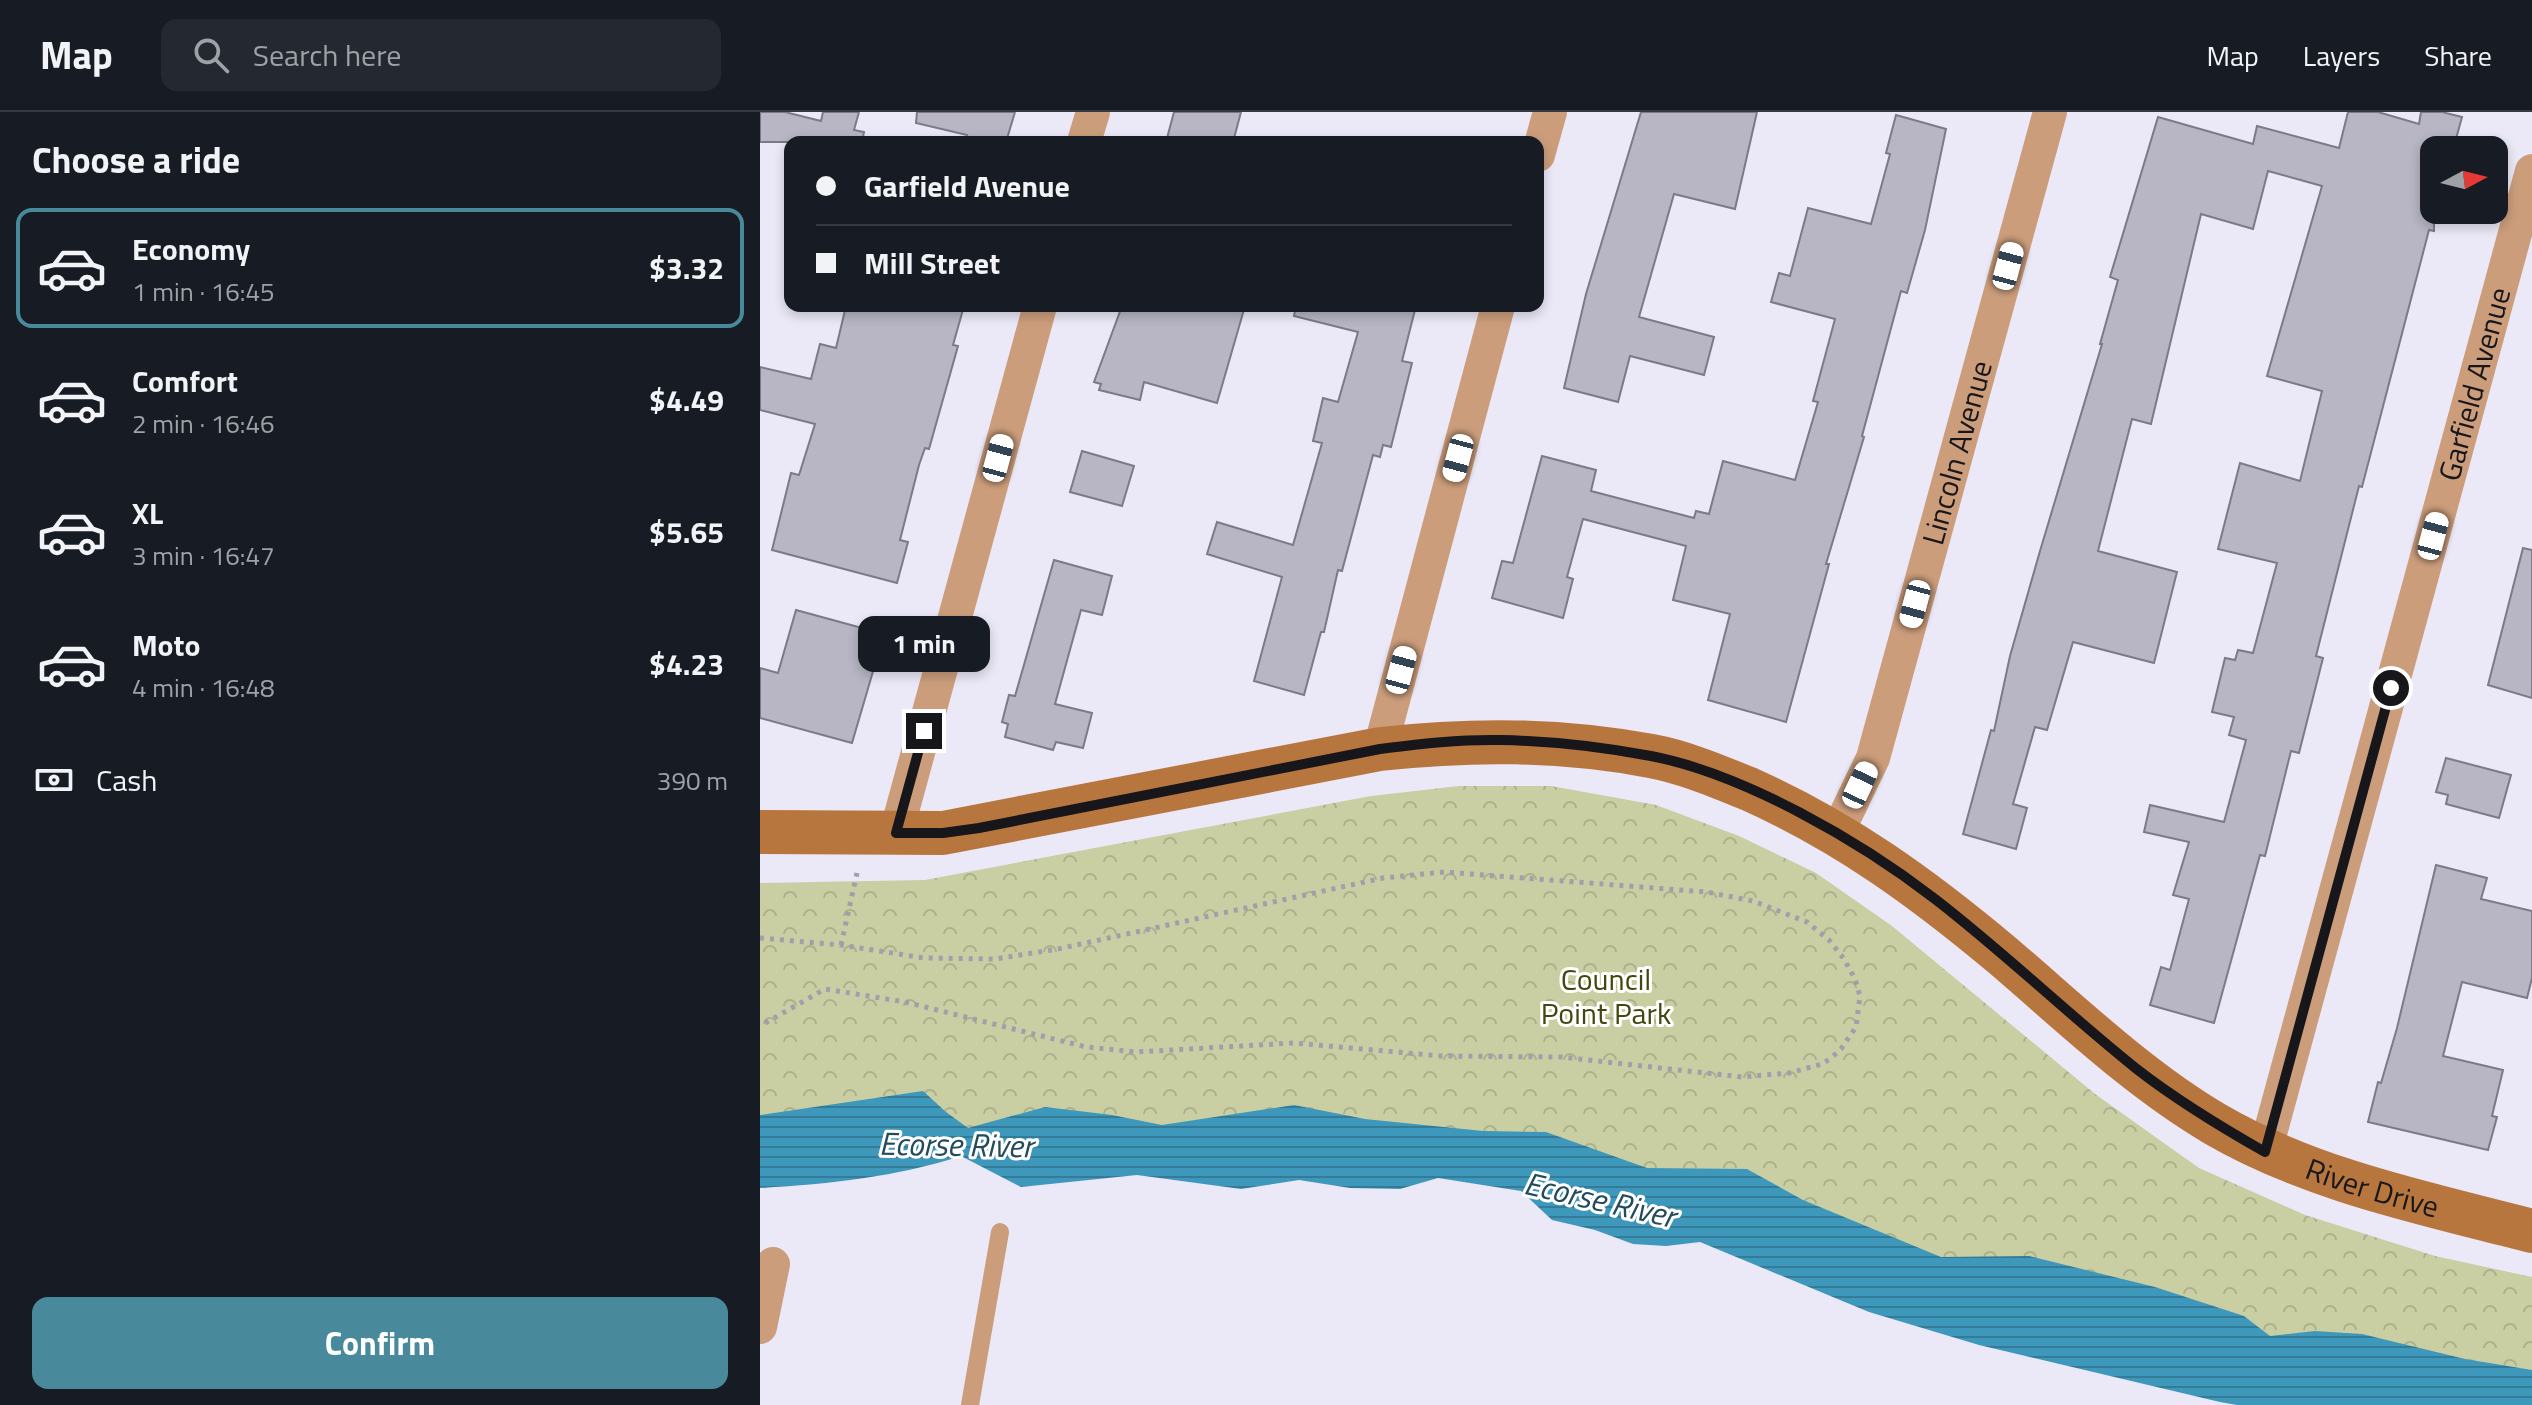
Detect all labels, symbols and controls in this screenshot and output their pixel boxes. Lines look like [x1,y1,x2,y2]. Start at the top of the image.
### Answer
search box [161,19,721,91]
text: Map [40,26,113,84]
text: Search here [253,32,402,78]
icon: search [189,33,233,77]
text: Map [2206,34,2259,77]
text: Layers [2303,34,2380,77]
text: Share [2424,34,2492,77]
text: Choose a ride [32,132,240,187]
north arrow [2420,136,2508,224]
map controls [2420,136,2508,224]
text: Garfield Avenue [864,163,1070,209]
text: Economy [132,226,250,272]
icon: car [36,232,108,304]
text: Mill Street [864,240,1000,286]
car [1990,240,2026,292]
text: $3.32 [649,245,724,291]
text: 1 min · 16:45 [132,272,275,311]
street label: Garfield Avenue [2426,282,2522,486]
street label: Lincoln Avenue [1910,355,2004,550]
text: Comfort [132,358,238,404]
icon: car [36,364,108,436]
text: $4.49 [649,377,724,423]
text: 2 min · 16:46 [132,404,275,443]
car [980,432,1016,484]
car [1440,432,1476,484]
text: XL [132,490,163,536]
icon: car [36,496,108,568]
text: $5.65 [649,509,724,555]
car [2415,510,2451,562]
text: 3 min · 16:47 [132,536,275,575]
car [1897,578,1933,630]
callout: 1 min [858,615,990,671]
text: Moto [132,622,200,668]
text: 1 min [892,624,956,663]
icon: car [36,628,108,700]
text: $4.23 [649,641,724,687]
car [1383,644,1419,696]
text: 4 min · 16:48 [132,668,275,707]
route start [2373,670,2409,706]
route end [906,713,942,749]
text: Cash [96,757,157,803]
icon: cash [32,758,76,802]
car [1839,758,1881,812]
text: 390 m [657,761,728,800]
park label: Council Point Park [1541,956,1671,1036]
water label: Ecorse River [879,1119,1037,1169]
street label: River Drive [2299,1146,2444,1229]
water label: Ecorse River [1520,1158,1684,1241]
button: Confirm [32,1297,728,1389]

